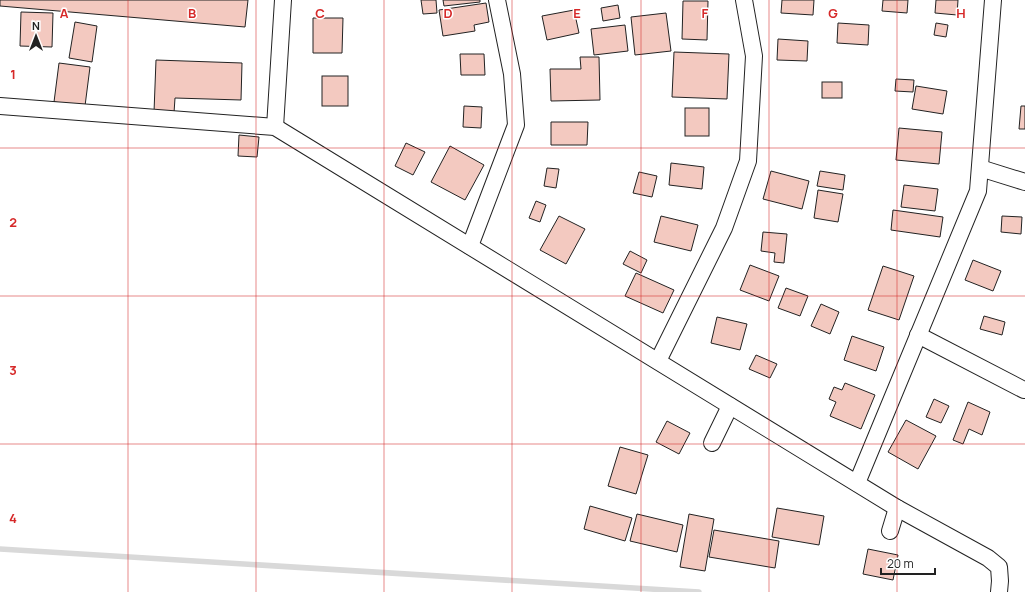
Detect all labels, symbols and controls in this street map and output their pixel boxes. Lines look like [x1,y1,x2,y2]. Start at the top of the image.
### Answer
text: A [60,4,69,22]
text: B [188,4,196,22]
text: C [315,4,325,22]
text: D [443,4,453,22]
text: E [573,4,581,22]
text: F [702,4,709,22]
text: G [828,4,838,22]
text: H [956,4,966,22]
north arrow [16,16,56,56]
text: N [32,18,40,33]
text: 1 [10,65,16,83]
text: 2 [9,213,17,231]
text: 3 [9,361,17,379]
text: 4 [9,509,17,527]
scale bar [881,550,935,576]
text: 20 m [887,555,914,572]

